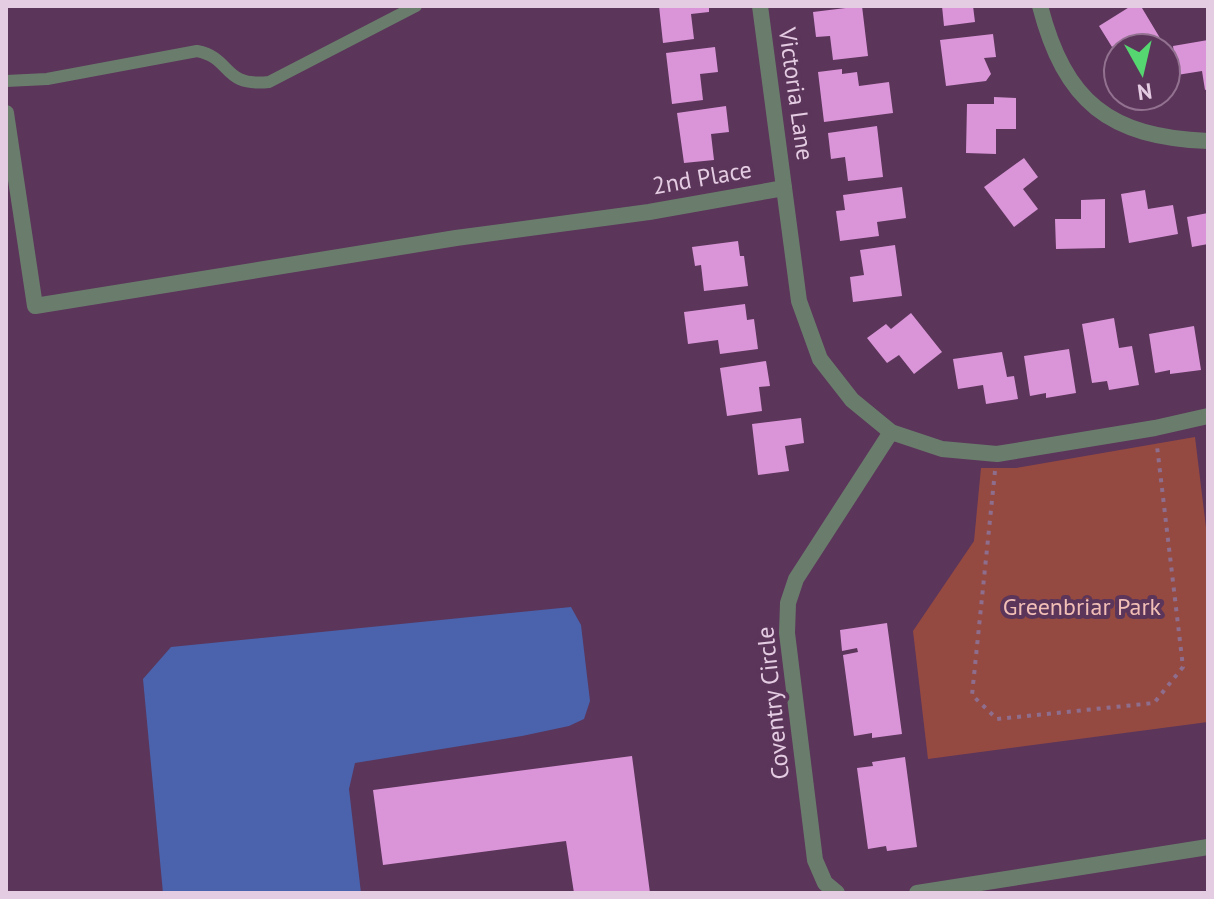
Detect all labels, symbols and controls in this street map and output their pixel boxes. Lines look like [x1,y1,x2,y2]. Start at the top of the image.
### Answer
street label: Victoria Lane [772,25,821,162]
north arrow [1102,32,1182,112]
text: N [1136,77,1154,107]
street label: 2nd Place [650,154,754,201]
park label: Greenbriar Park [1003,591,1162,622]
street label: Coventry Circle [749,625,796,781]

